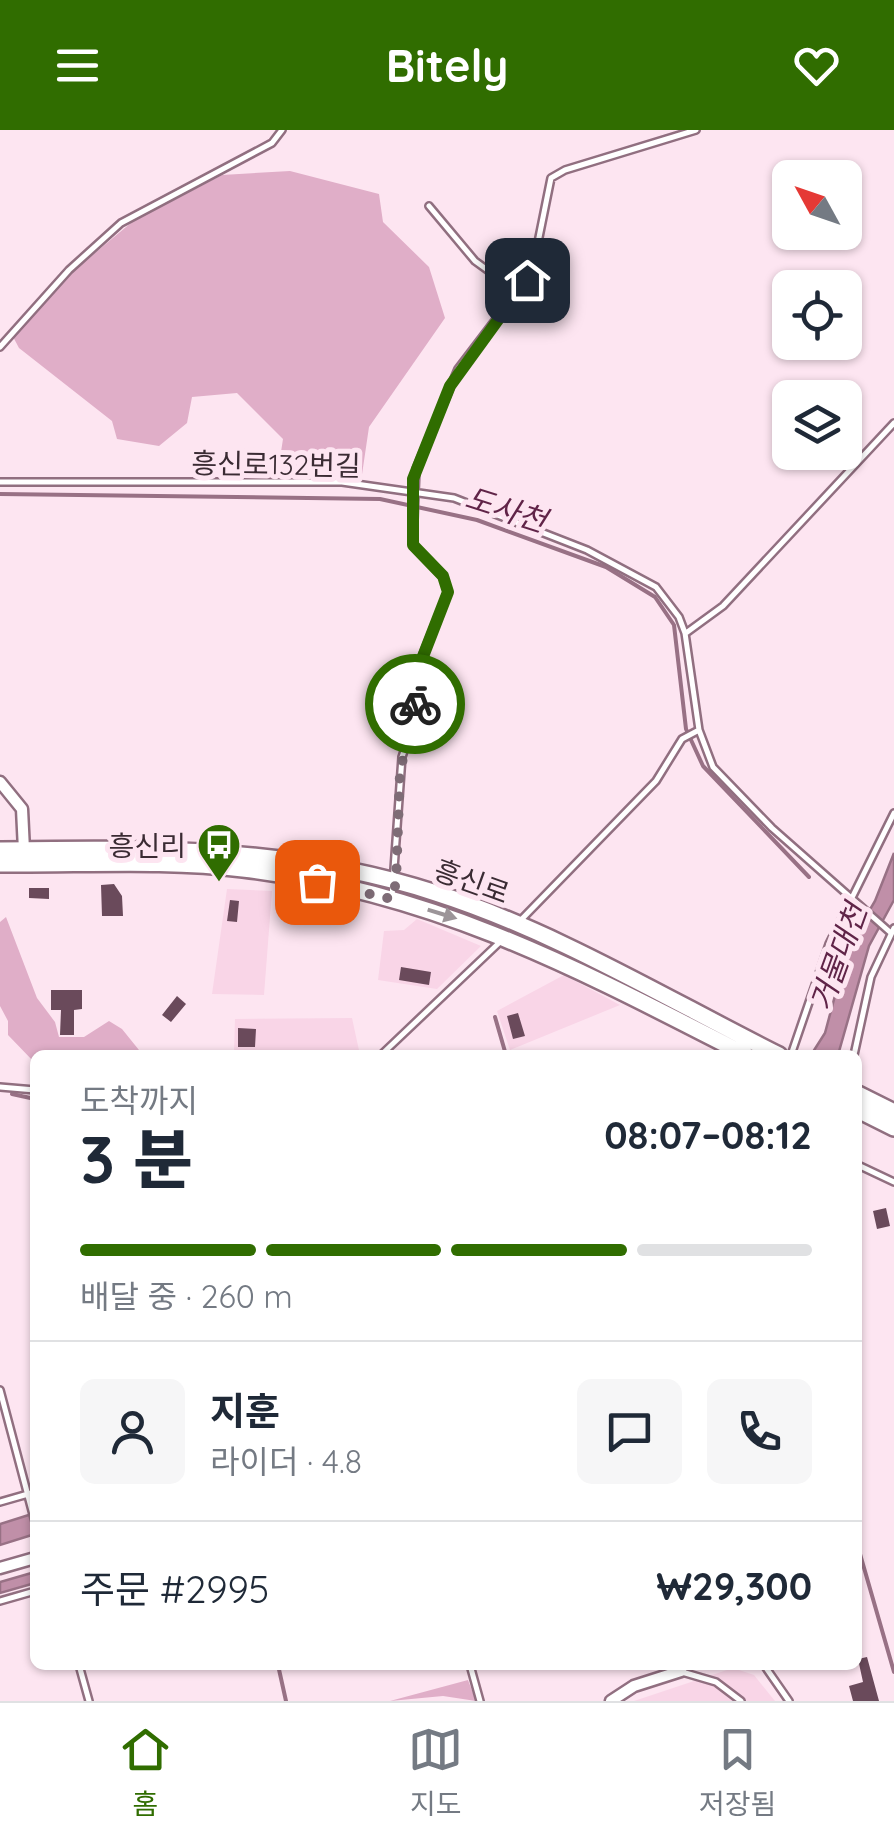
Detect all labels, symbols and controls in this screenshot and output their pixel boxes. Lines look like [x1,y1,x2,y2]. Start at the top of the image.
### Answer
text: Bitely [386,37,508,93]
icon: menu [50,38,105,93]
icon: heart [789,38,844,93]
north arrow [772,160,862,250]
map controls [772,160,862,470]
pin [485,238,570,323]
icon: home [500,253,555,308]
button: locate [772,270,862,360]
button: layers [772,380,862,470]
street label: 흥신로132번길 [191,445,361,483]
water label: 도사천 [461,478,554,541]
courier [365,654,465,754]
icon: bike [388,677,443,732]
bus stop icon: 흥신리 [196,822,242,883]
place label: 흥신리 [109,828,186,863]
pin [275,840,360,925]
street label: 흥신로 [430,851,514,911]
icon: bag [290,855,345,910]
water label: 거물대천 [801,895,876,1015]
one-way arrow [427,907,457,922]
text: 도착까지 [80,1080,198,1120]
text: 08:07–08:12 [604,1111,812,1159]
text: 3 분 [80,1118,193,1199]
text: 배달 중 · 260 m [80,1276,293,1316]
button: person [80,1379,185,1484]
button: chat [577,1379,682,1484]
button: phone [707,1379,812,1484]
text: 지훈 [210,1387,280,1435]
text: 라이더 · 4.8 [210,1441,362,1481]
text: ₩29,300 [656,1562,812,1610]
text: 주문 #2995 [80,1565,269,1613]
tab: 홈 [118,1722,173,1822]
tab: 지도 [408,1722,463,1822]
tab: 저장됨 [699,1722,776,1822]

